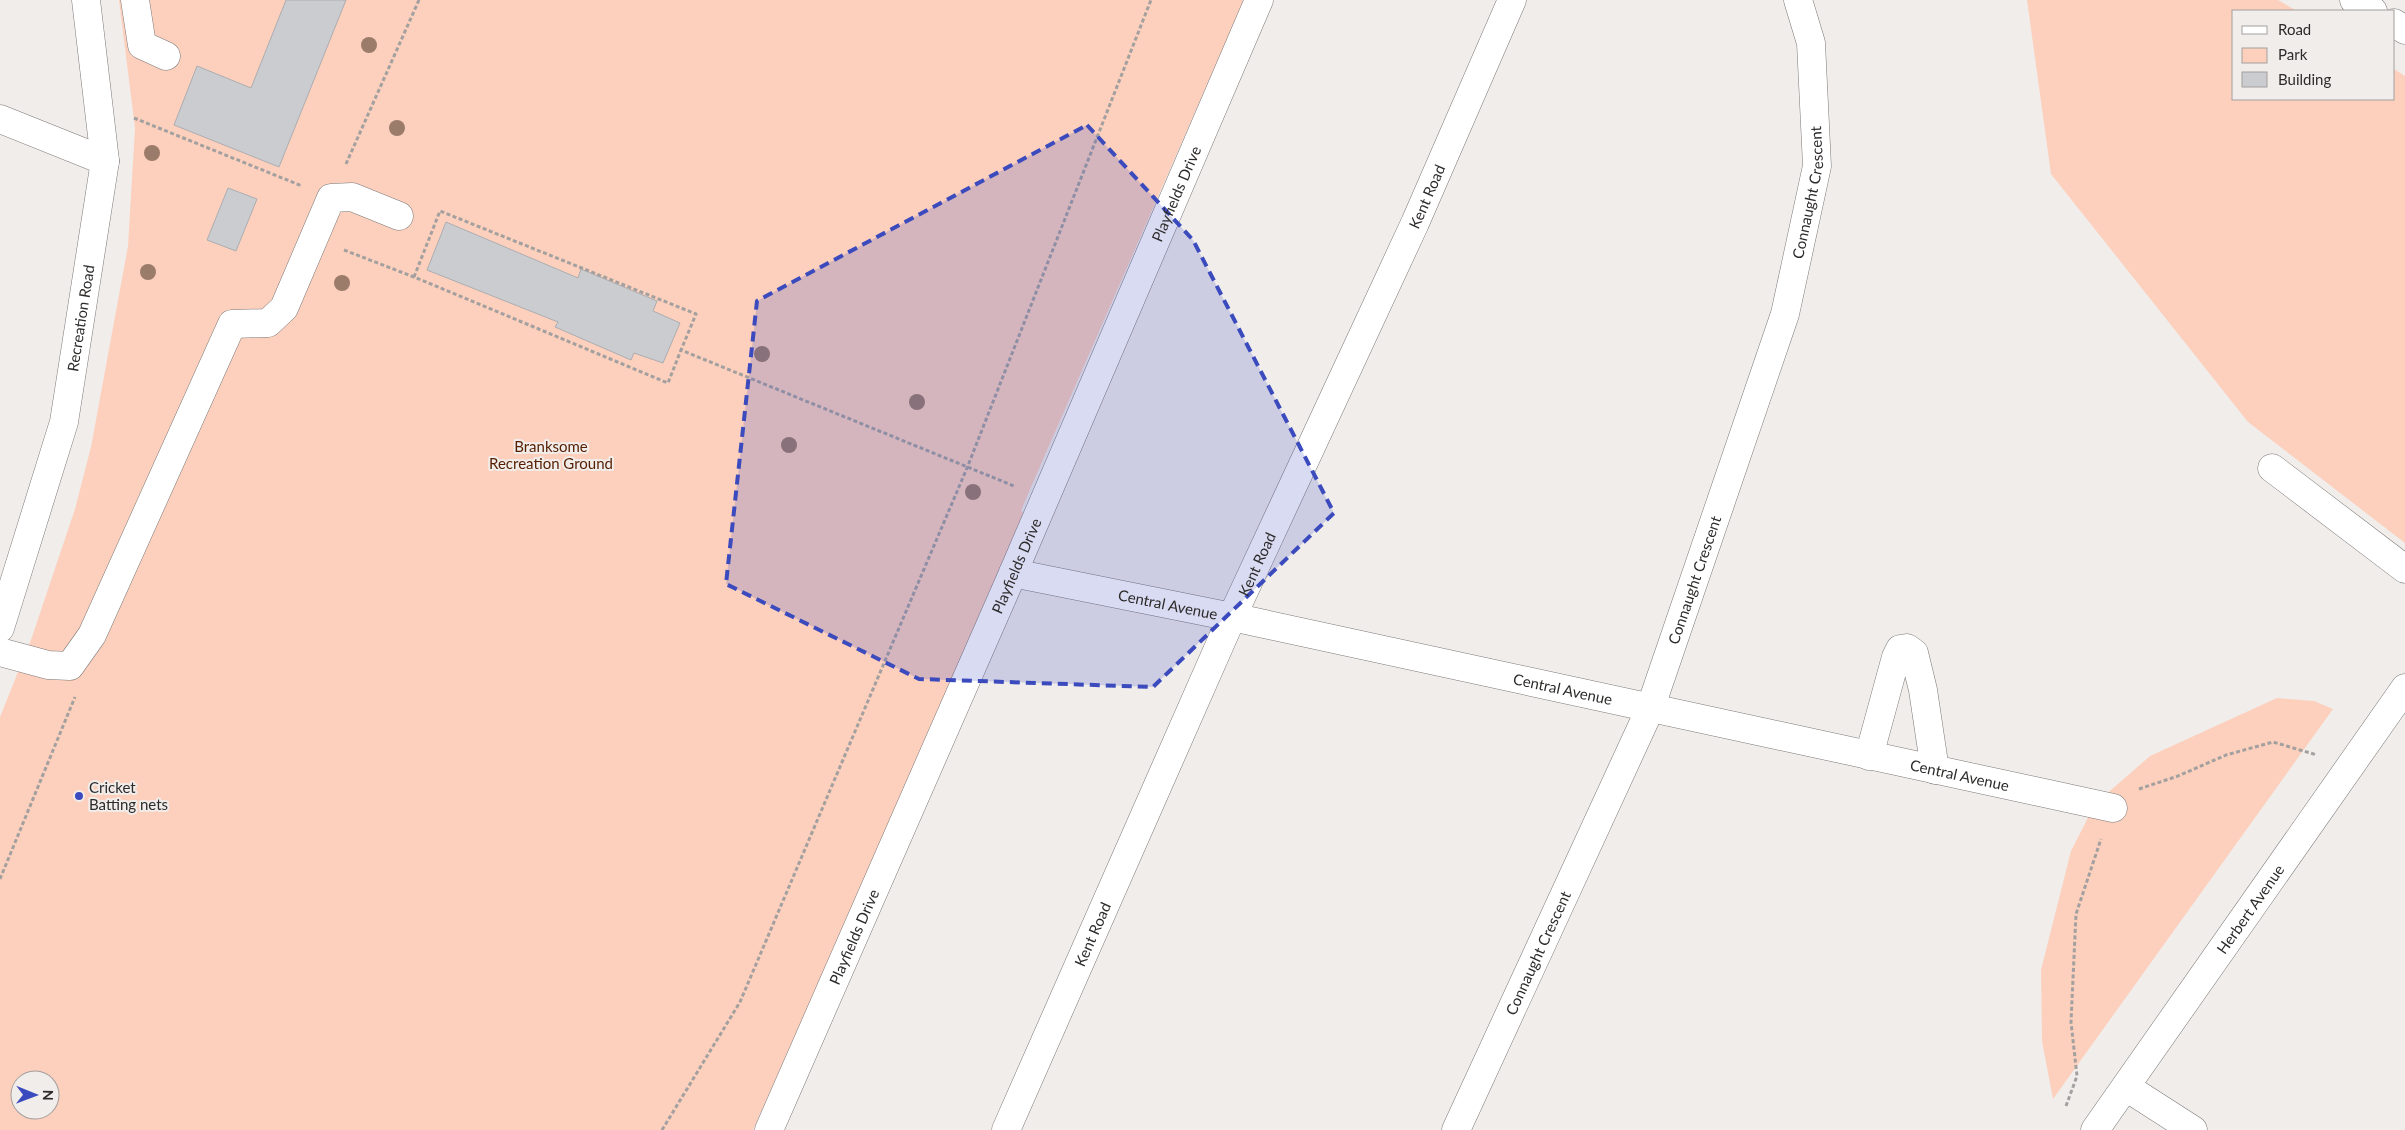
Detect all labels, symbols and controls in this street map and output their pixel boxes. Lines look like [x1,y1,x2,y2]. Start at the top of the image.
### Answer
legend [2232,10,2395,100]
text: Road [2278,20,2311,38]
text: Park [2278,45,2308,63]
text: Building [2278,70,2331,88]
street label: Connaught Crescent [1788,125,1826,260]
street label: Playfields Drive [1147,143,1204,244]
street label: Kent Road [1405,162,1448,231]
street label: Recreation Road [63,263,98,373]
park label: Branksome Recreation Ground [489,437,613,472]
street label: Connaught Crescent [1664,513,1725,646]
street label: Playfields Drive [987,515,1045,616]
street label: Kent Road [1234,529,1279,599]
street label: Central Avenue [1117,585,1219,623]
street label: Central Avenue [1512,669,1614,708]
street label: Central Avenue [1909,755,2011,794]
place label: Cricket Batting nets [89,778,168,813]
marker: Cricket Batting nets [73,790,85,802]
street label: Herbert Avenue [2213,861,2288,957]
street label: Playfields Drive [825,886,882,987]
street label: Connaught Crescent [1501,888,1574,1018]
street label: Kent Road [1070,899,1114,969]
north arrow [10,1070,60,1120]
text: N [40,1090,57,1101]

